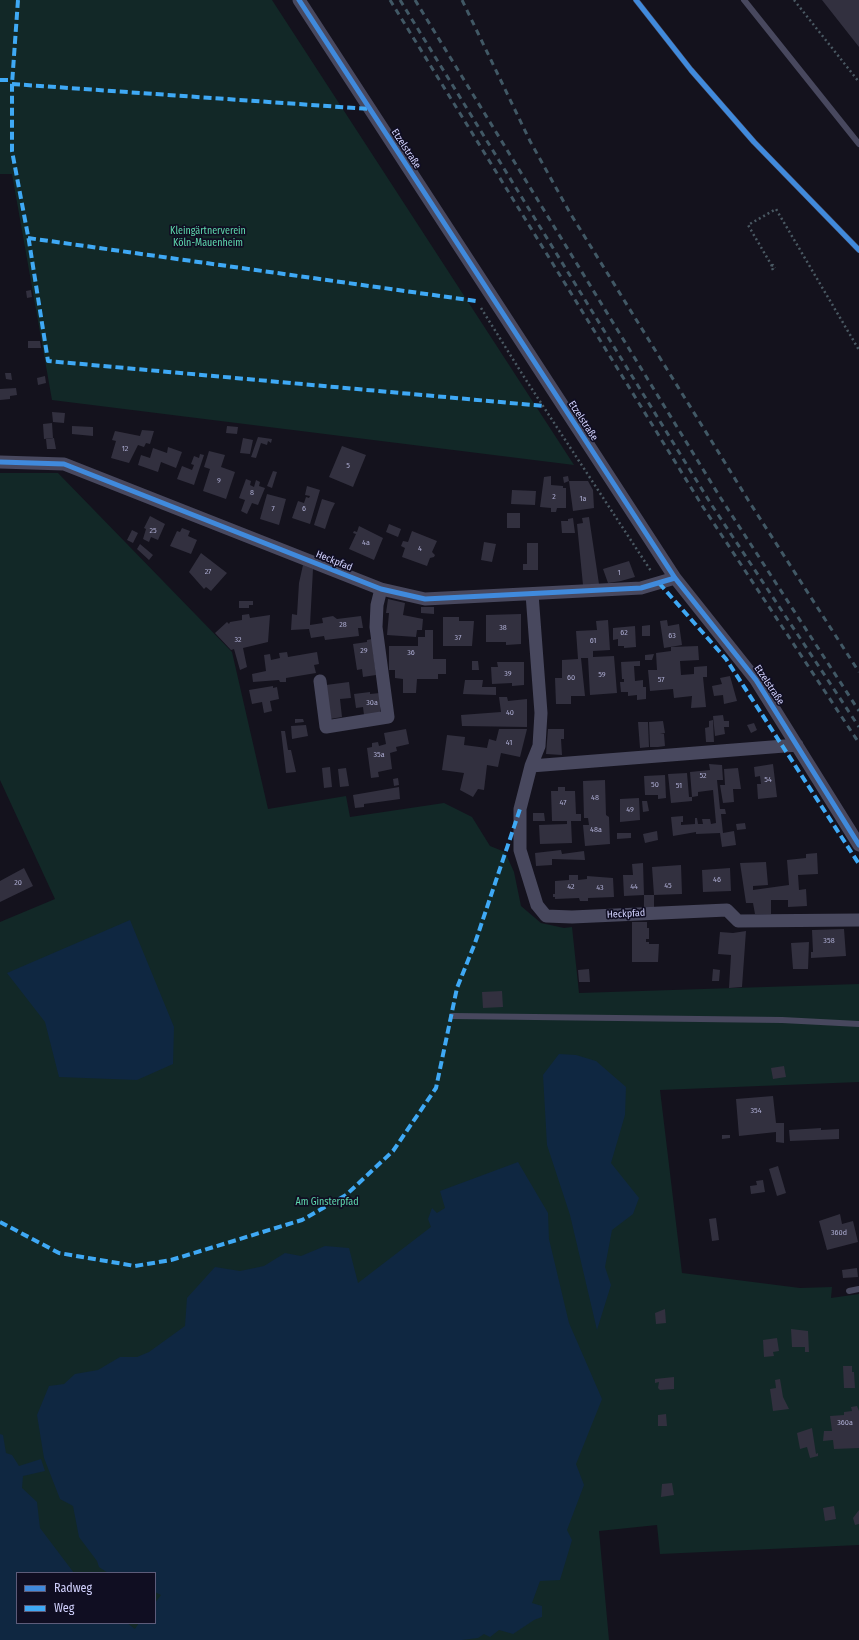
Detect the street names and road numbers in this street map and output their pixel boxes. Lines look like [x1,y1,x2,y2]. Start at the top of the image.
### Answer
street label: Etzelstraße [389,127,423,171]
street label: Etzelstraße [566,399,600,443]
street label: Heckpfad [314,548,354,574]
street label: Etzelstraße [751,663,787,707]
street label: Heckpfad [607,907,645,921]

